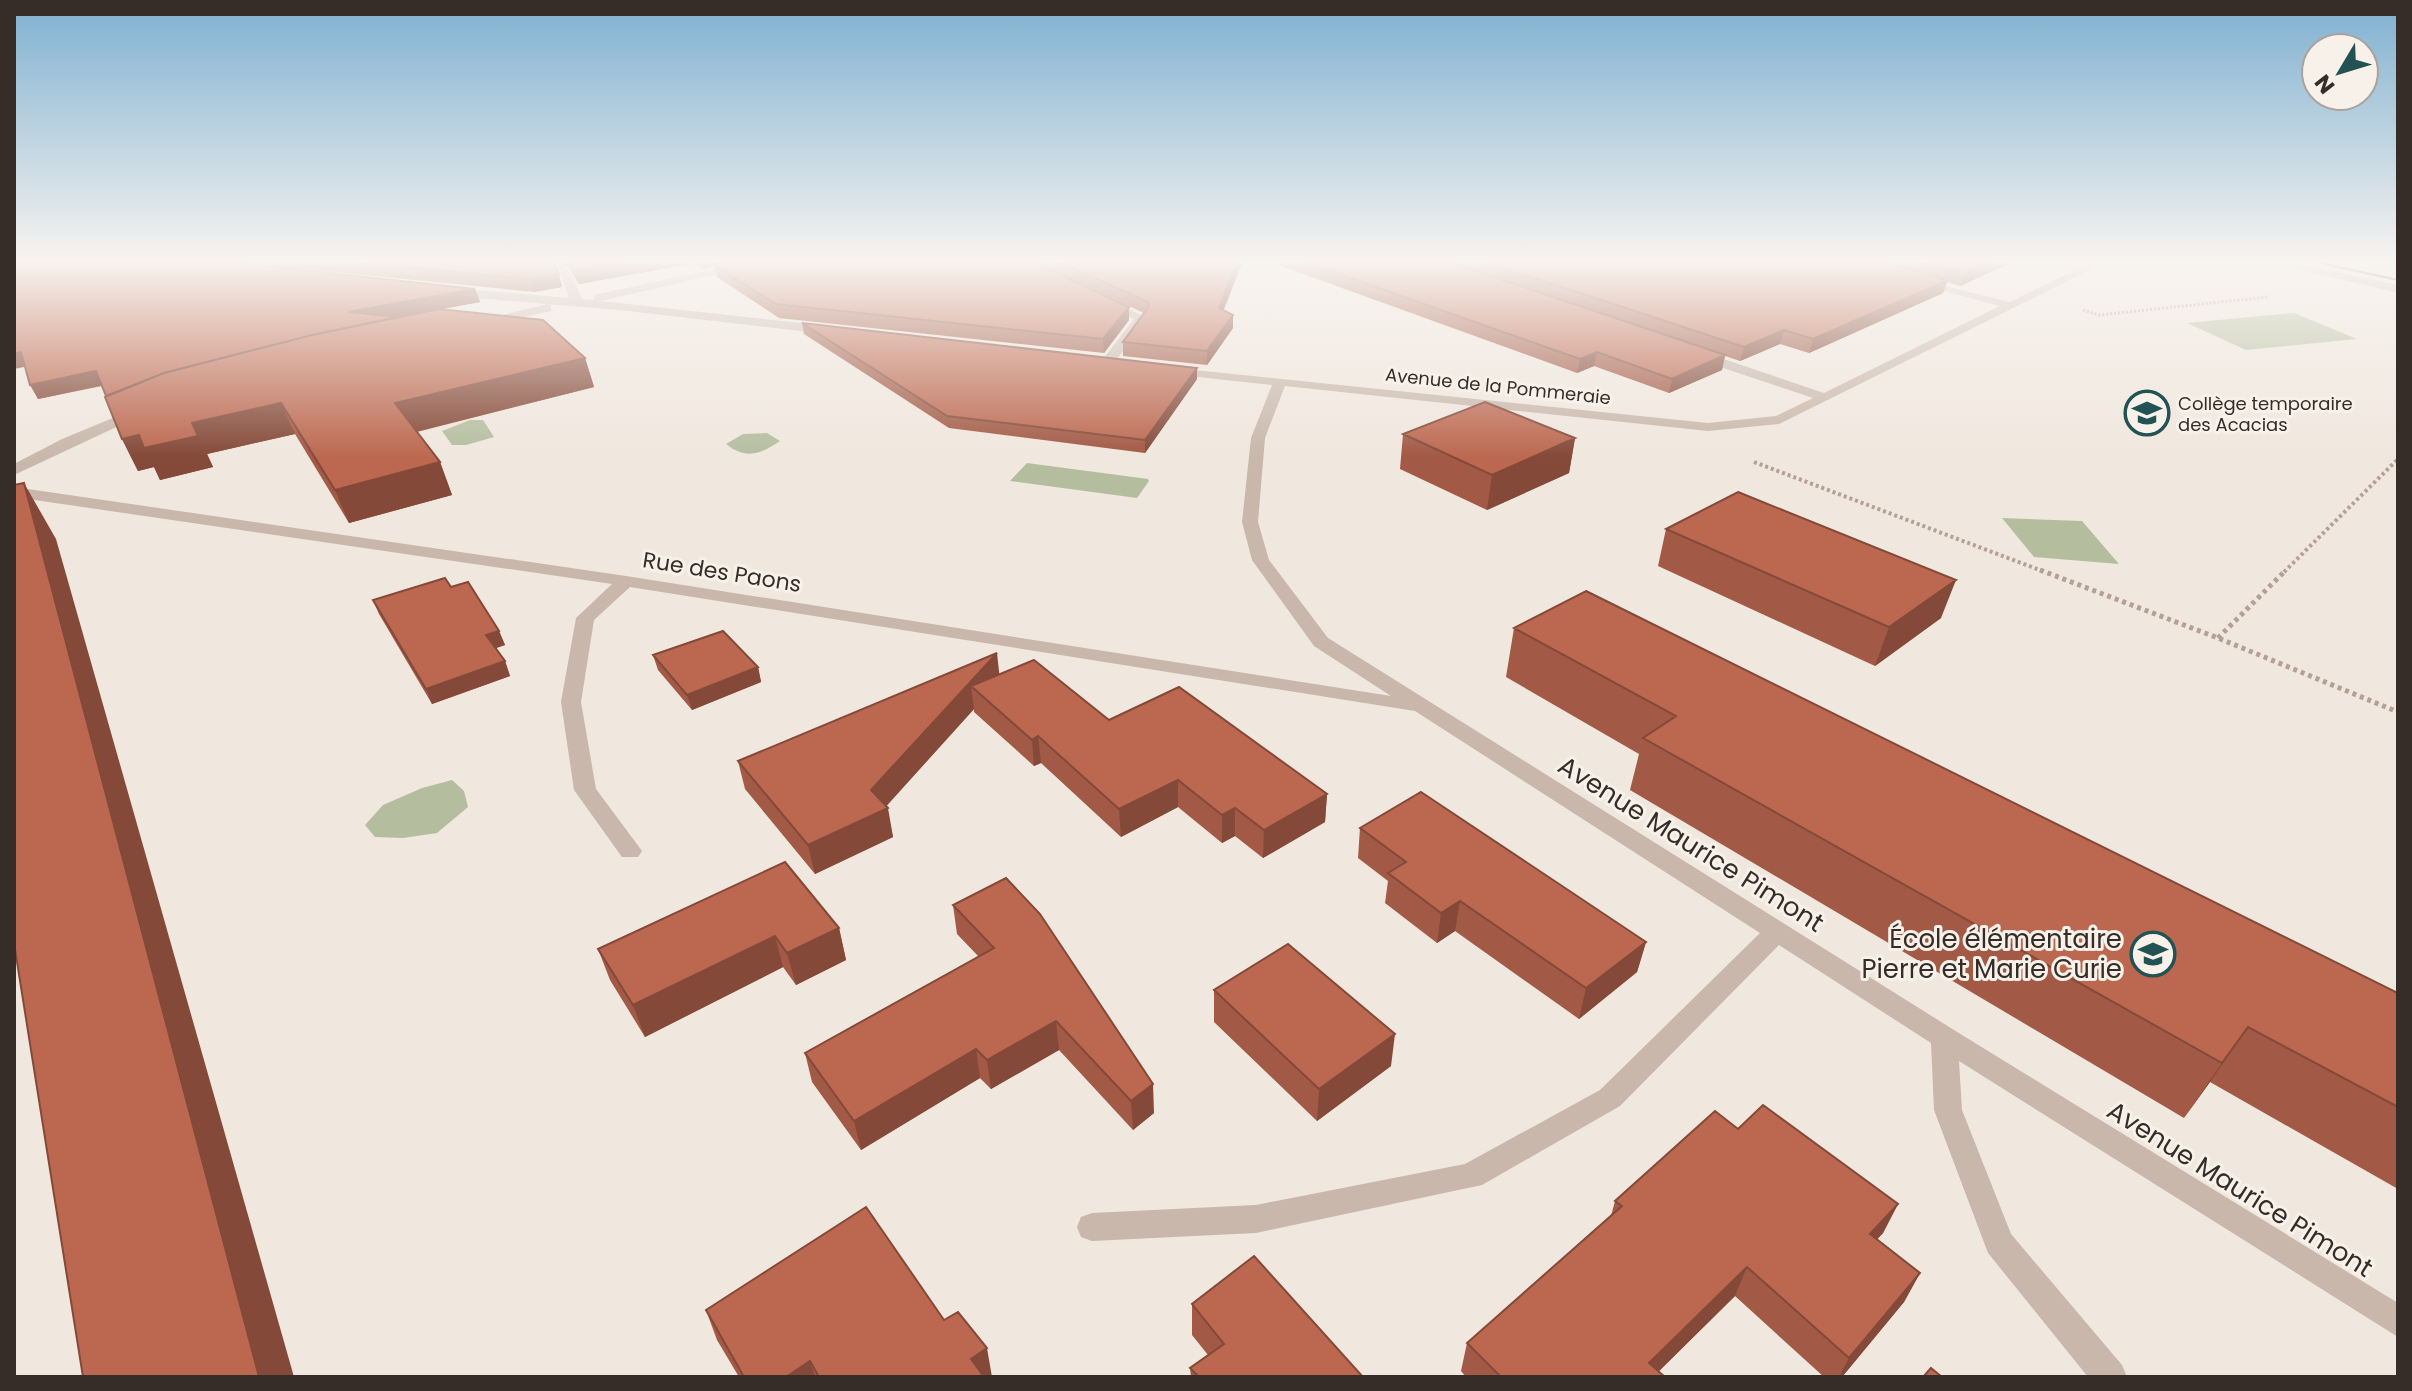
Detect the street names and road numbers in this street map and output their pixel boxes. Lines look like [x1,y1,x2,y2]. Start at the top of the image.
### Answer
street label: Avenue de la Pommeraie [1384,362,1612,410]
street label: Rue des Paons [641,544,803,600]
street label: Avenue Maurice Pimont [1551,747,1831,941]
street label: Avenue Maurice Pimont [2100,1092,2380,1286]

